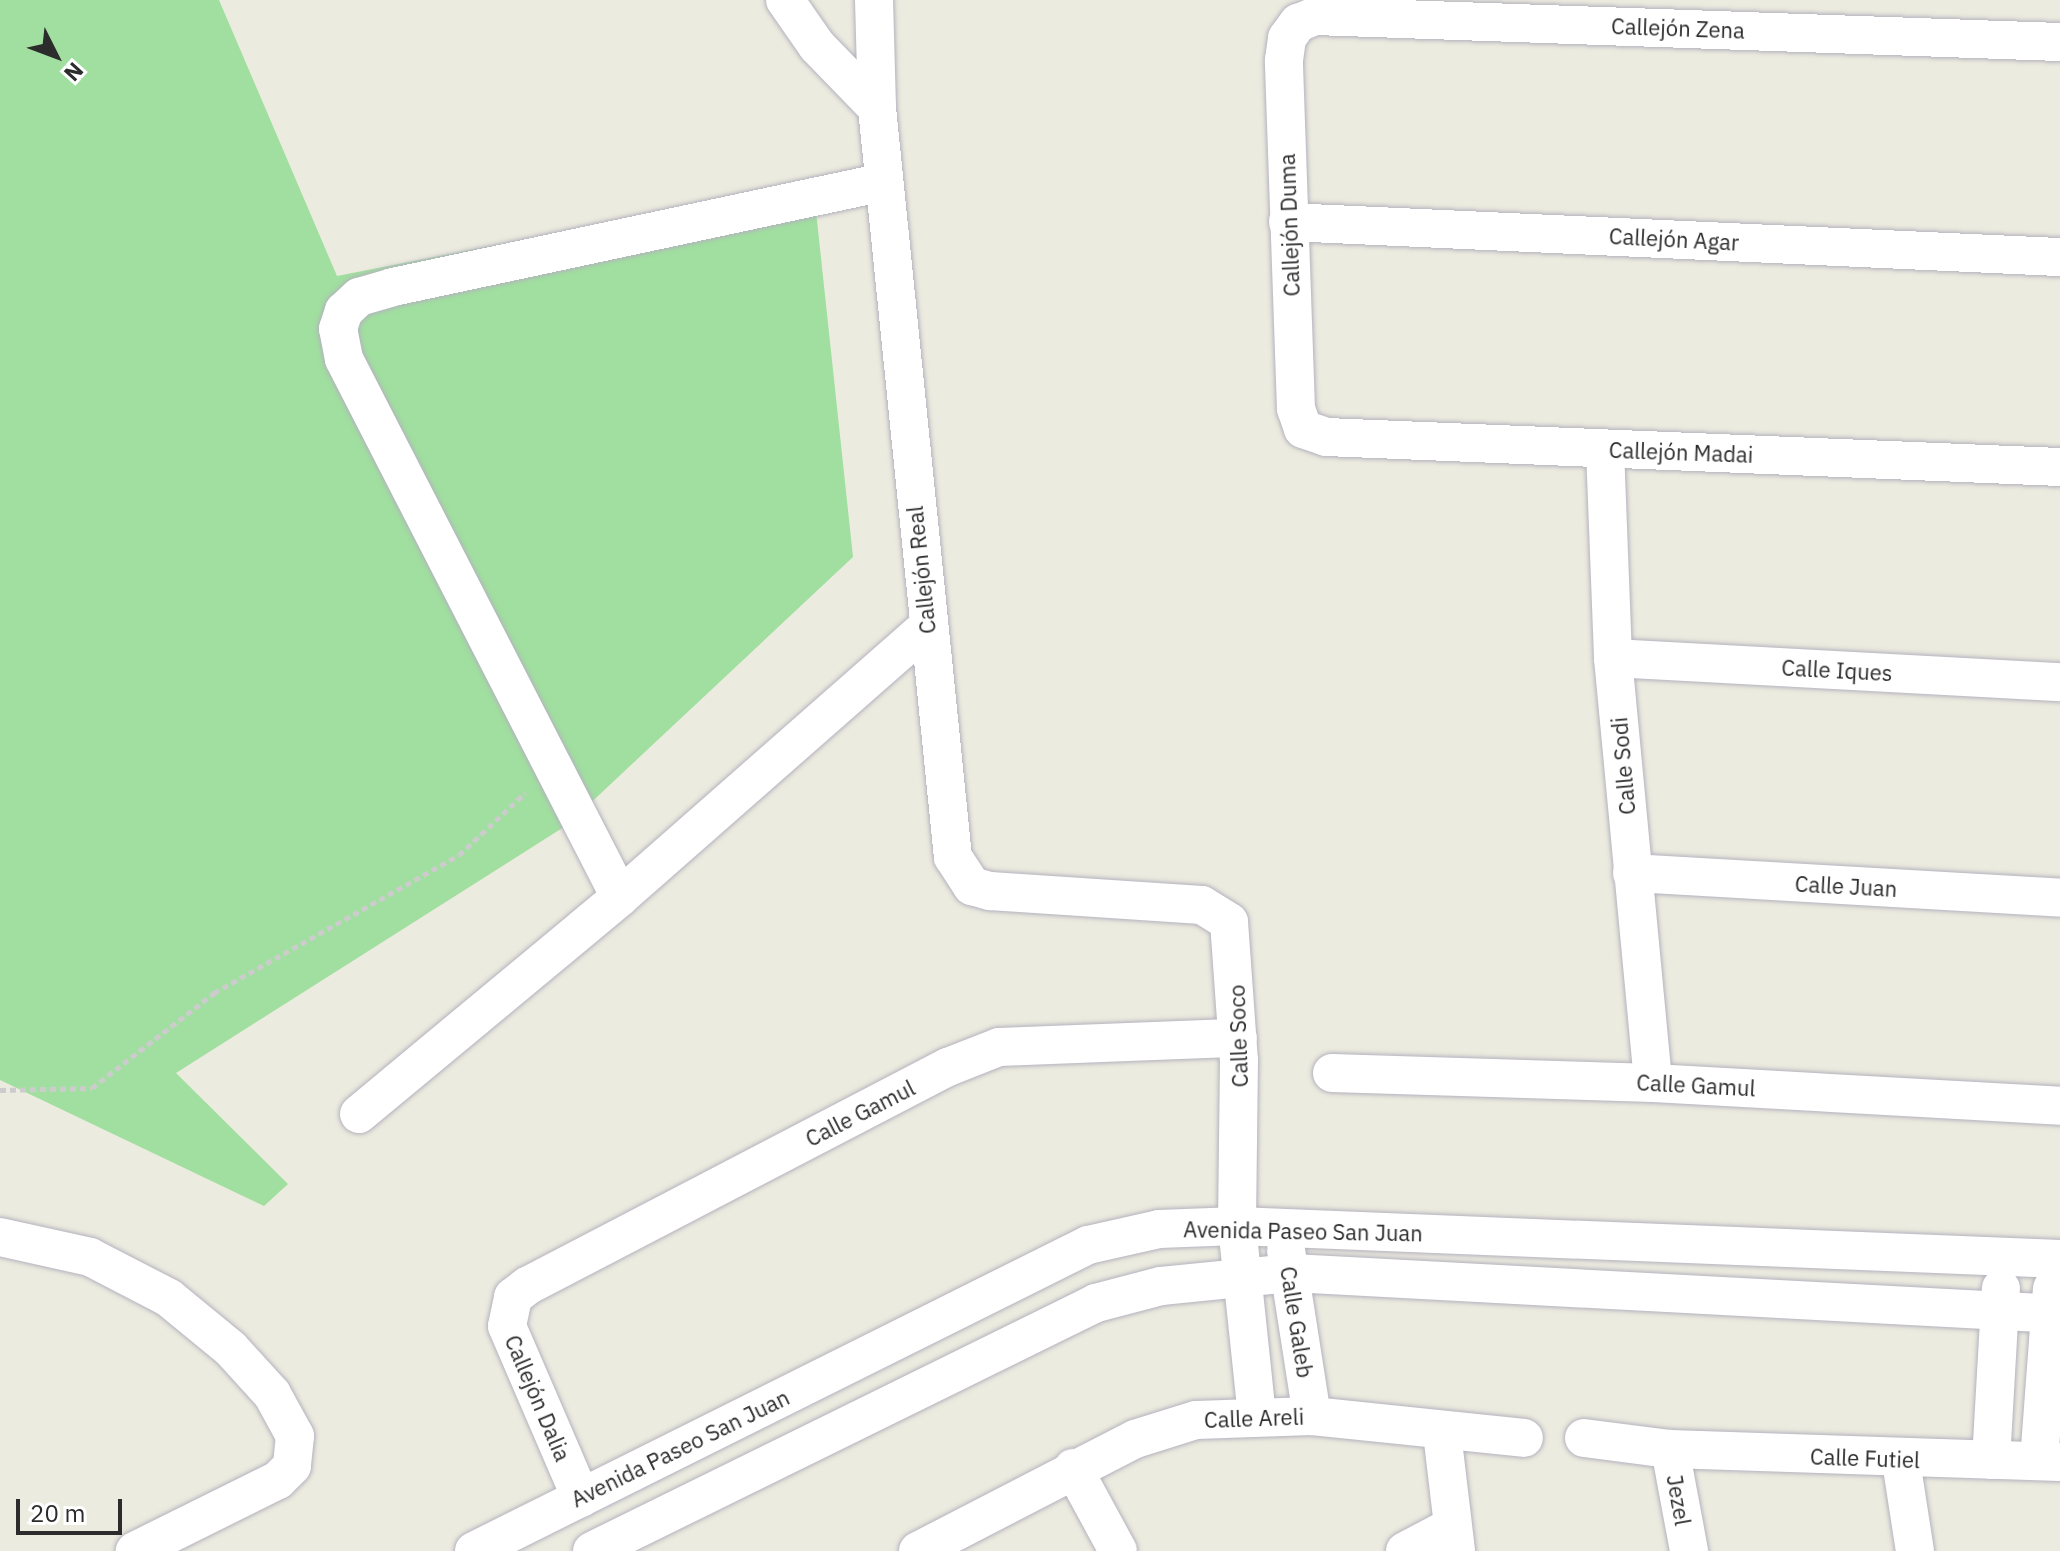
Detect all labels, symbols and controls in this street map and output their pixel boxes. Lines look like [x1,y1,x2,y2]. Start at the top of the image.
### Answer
street label: Callejón Zena [1611,12,1745,44]
north arrow [16,16,96,96]
text: N [58,57,90,88]
street label: Callejón Duma [1273,153,1305,297]
street label: Callejón Agar [1608,222,1740,256]
street label: Callejón Madai [1608,436,1754,468]
street label: Callejón Real [901,505,941,635]
street label: Calle Iques [1781,654,1893,686]
street label: Calle Sodi [1606,716,1640,816]
street label: Calle Juan [1794,870,1898,902]
street label: Calle Soco [1223,984,1253,1088]
street label: Calle Gamul [1636,1069,1756,1101]
street label: Calle Gamul [801,1074,919,1152]
street label: Avenida Paseo San Juan [1183,1216,1423,1246]
street label: Calle Galeb [1275,1264,1319,1380]
street label: Callejón Dalia [500,1331,576,1465]
street label: Avenida Paseo San Juan [567,1384,793,1512]
street label: Calle Areli [1203,1403,1305,1433]
street label: Calle Futiel [1810,1443,1920,1473]
street label: Jezel [1662,1472,1696,1528]
scale bar [20,1483,126,1533]
text: 20 m [30,1497,85,1529]

